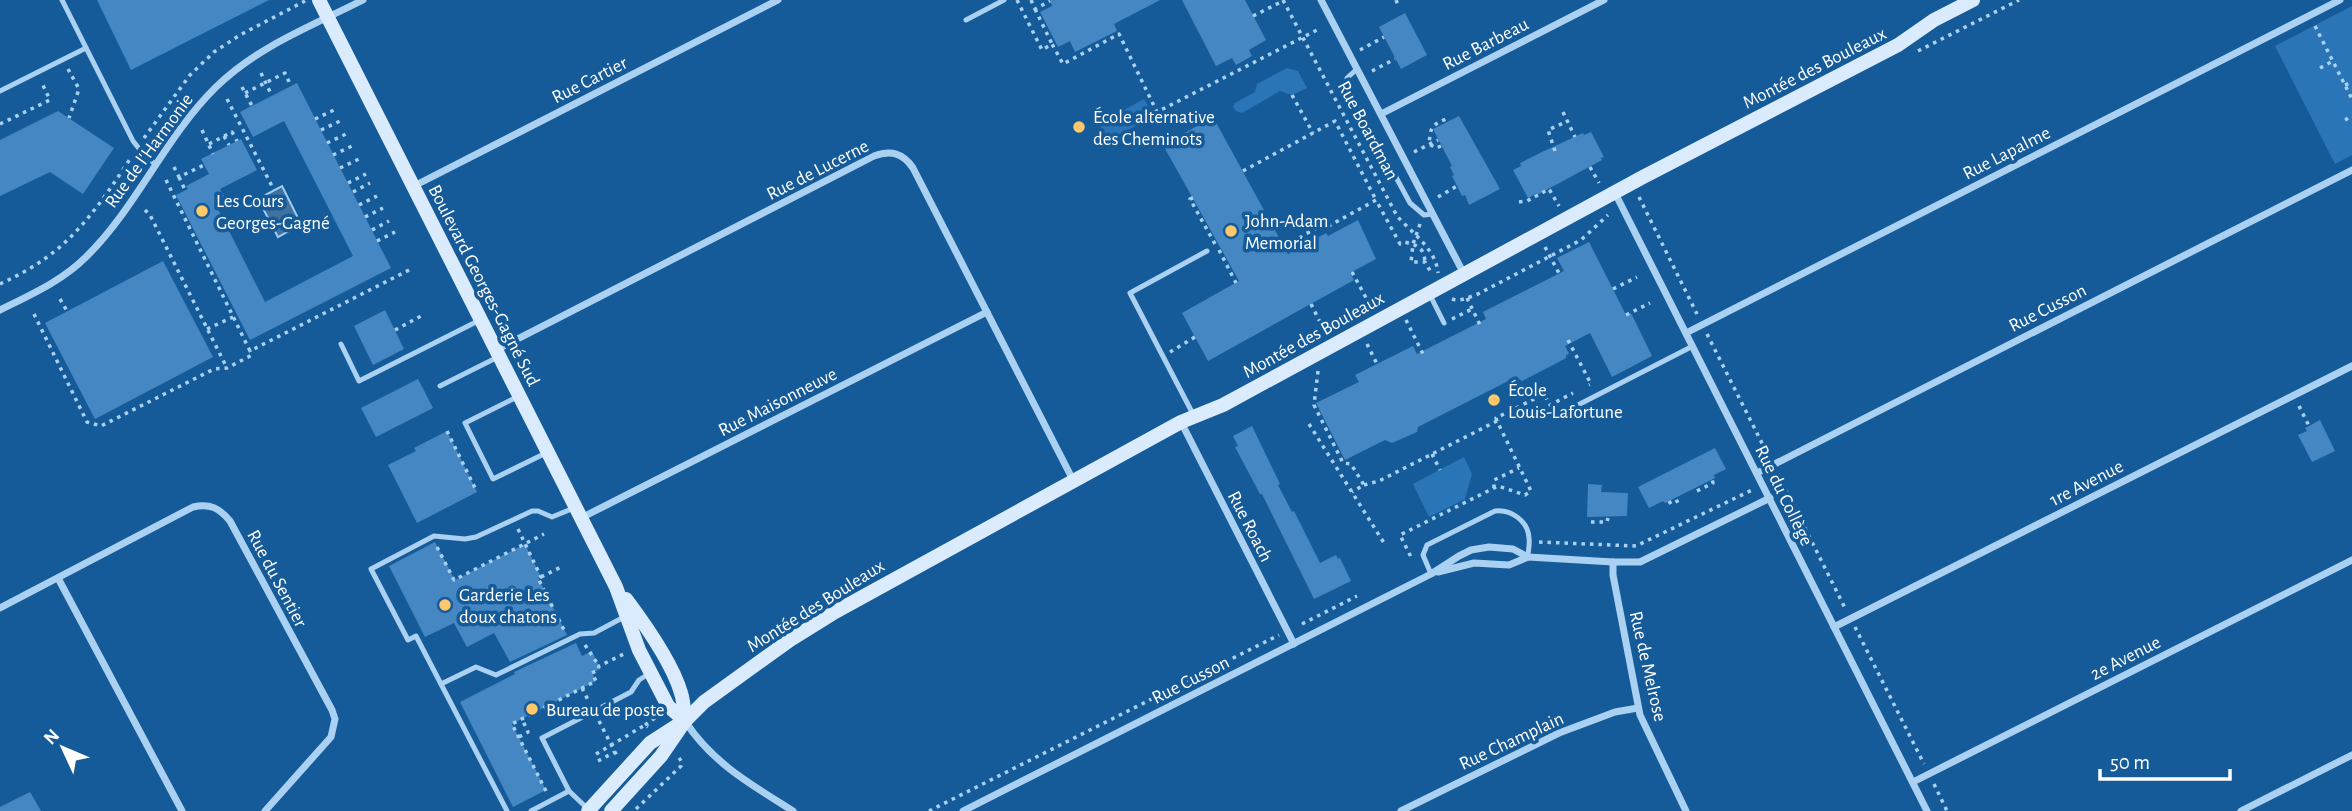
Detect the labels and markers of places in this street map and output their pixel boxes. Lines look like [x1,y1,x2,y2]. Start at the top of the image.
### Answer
place label: École alternative des Cheminots [1093,106,1215,149]
marker: École alternative des Cheminots [1071,119,1087,135]
place label: Les Cours Georges-Gagné [216,192,330,233]
marker: Les Cours Georges-Gagné [194,203,210,219]
place label: John-Adam Memorial [1245,212,1329,253]
marker: John-Adam Memorial [1223,223,1239,239]
place label: École Louis-Lafortune [1508,379,1623,422]
marker: École Louis-Lafortune [1486,392,1502,408]
place label: Garderie Les doux chatons [459,586,557,627]
marker: Garderie Les doux chatons [437,597,453,613]
marker: Bureau de poste [524,701,540,717]
place label: Bureau de poste [546,701,665,720]

